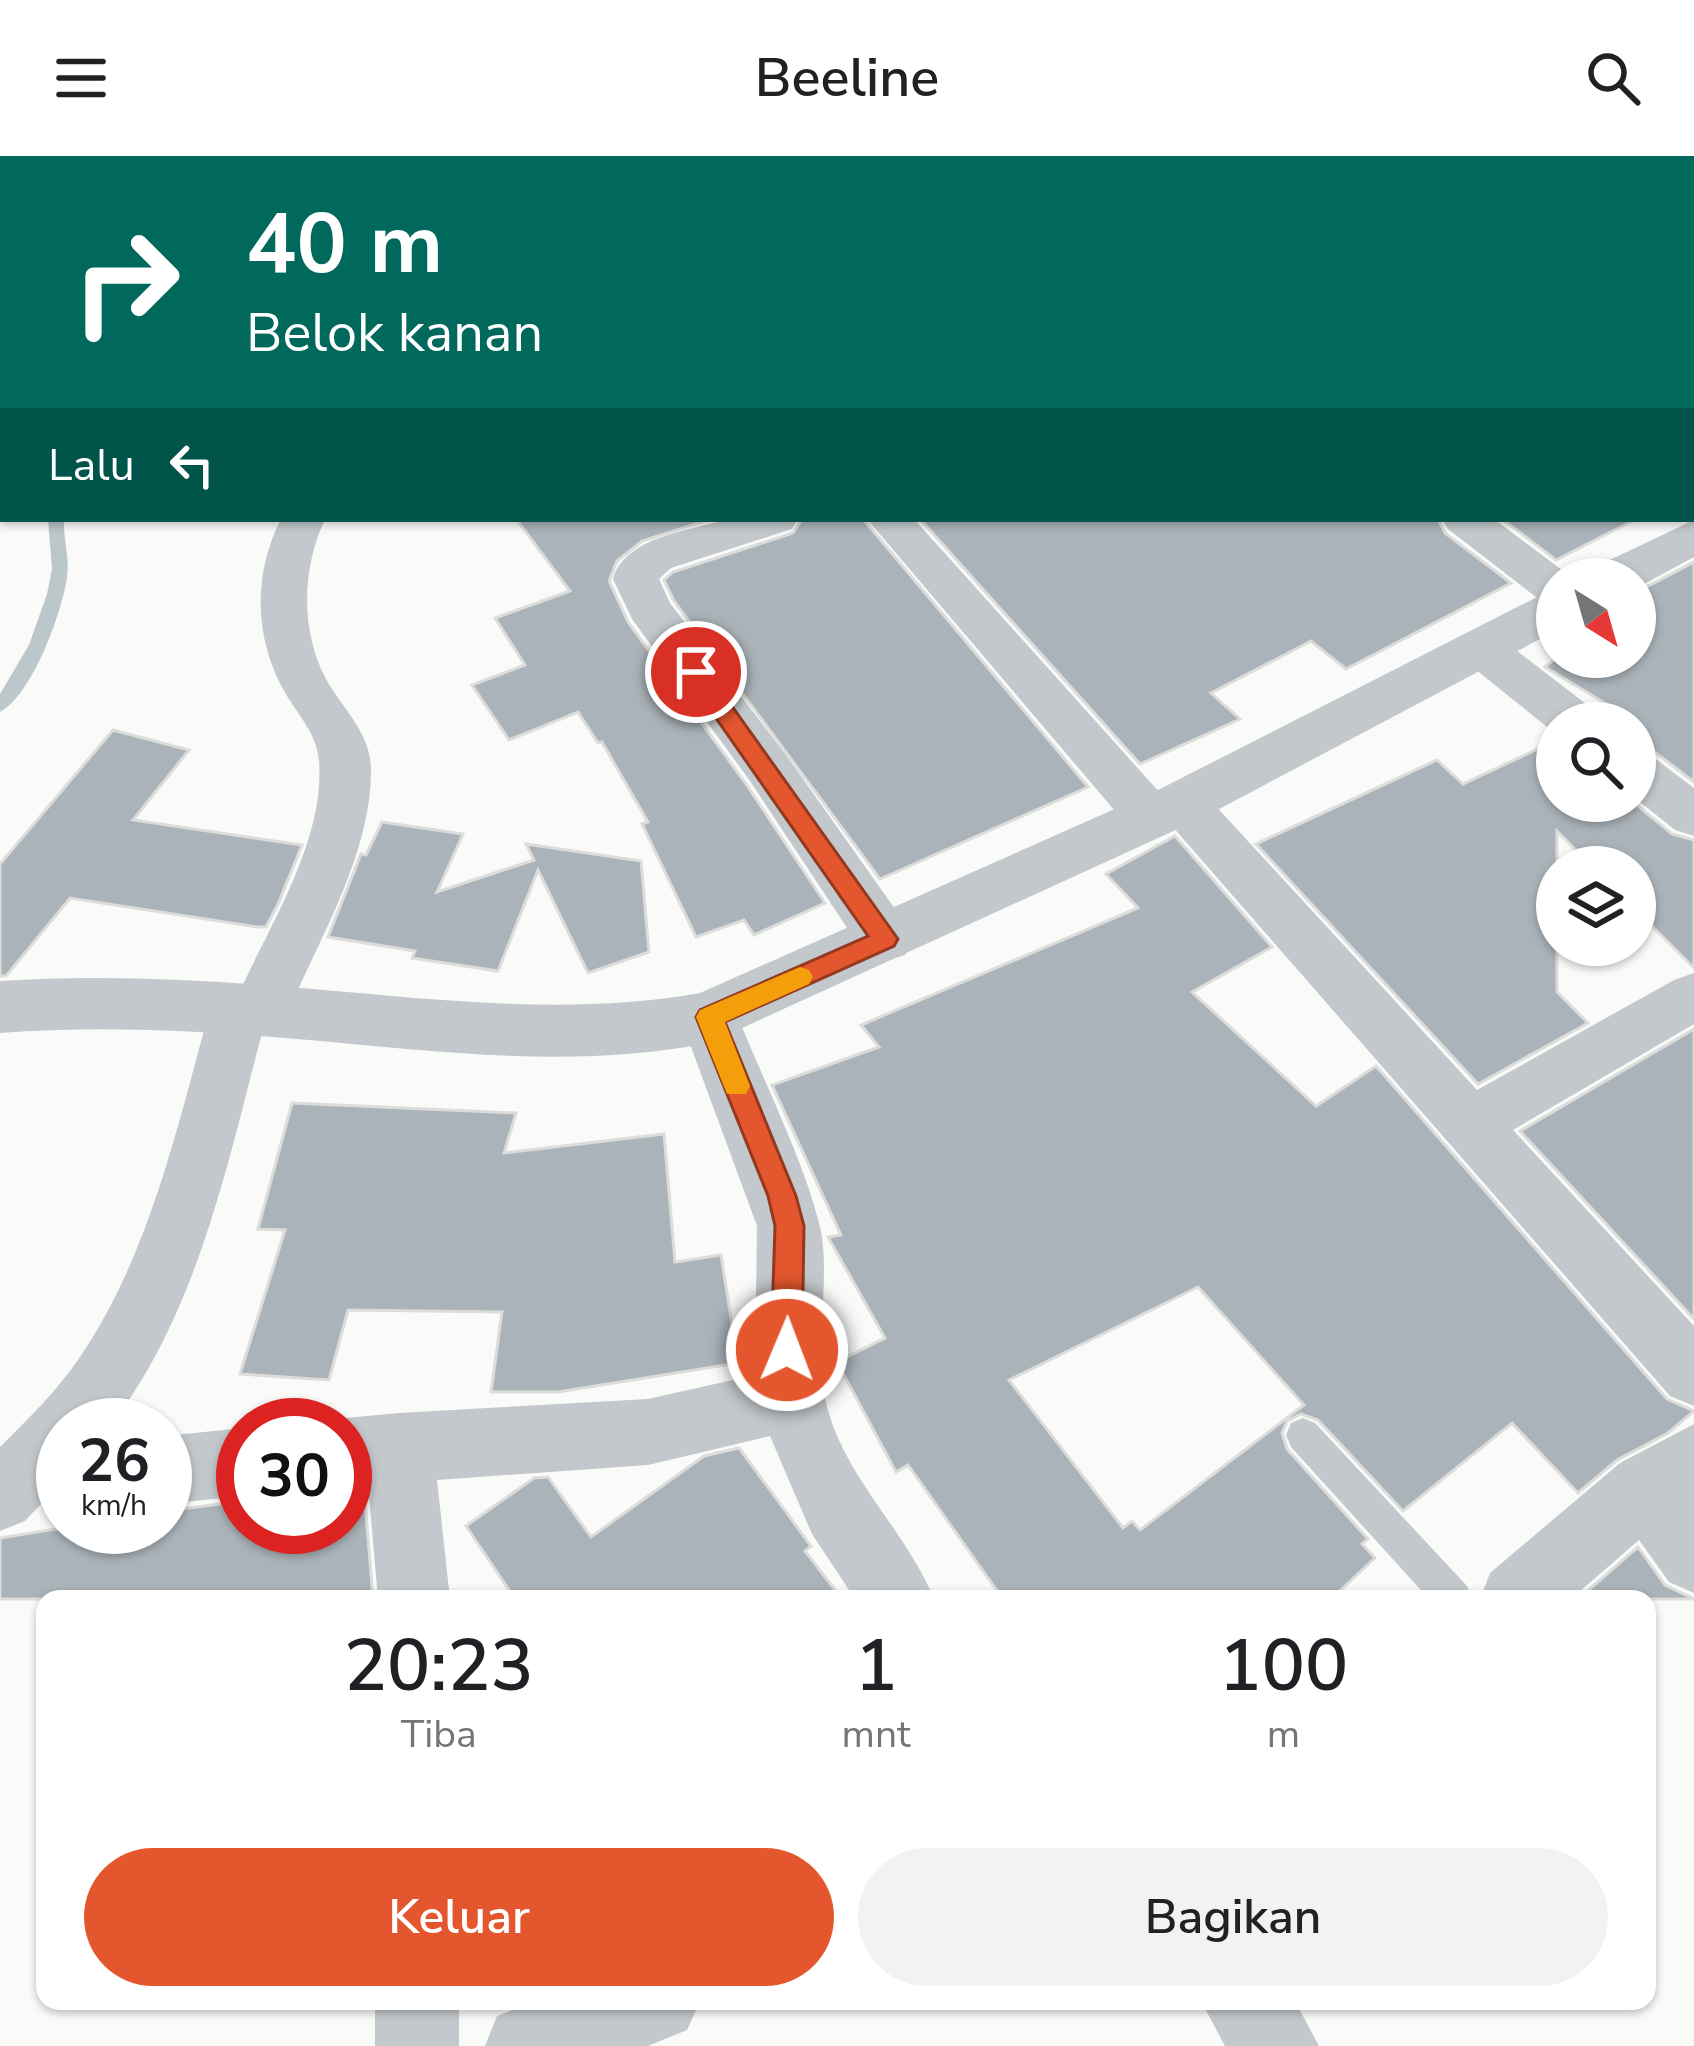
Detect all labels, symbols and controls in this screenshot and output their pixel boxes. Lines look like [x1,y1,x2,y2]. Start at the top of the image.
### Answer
text: Beeline [755,41,939,115]
icon: menu [48,45,114,111]
icon: search [1580,45,1646,111]
text: 40 m [246,187,443,302]
icon: right [48,204,204,360]
text: Belok kanan [246,296,543,370]
icon: left [159,432,225,498]
text: Lalu [48,435,135,496]
north arrow [1536,558,1656,678]
map controls [1536,558,1656,966]
pin [645,621,747,723]
icon: arrive [663,639,729,705]
button: search [1536,702,1656,822]
button: layers [1536,846,1656,966]
position arrow [724,1287,850,1413]
speed limit sign: 30 [216,1398,372,1554]
text: 26 [78,1420,150,1502]
text: km/h [81,1485,147,1526]
text: 20:23 [344,1617,534,1715]
text: 1 [855,1617,898,1715]
text: 100 [1219,1617,1348,1715]
text: Tiba [401,1708,477,1761]
text: mnt [842,1708,911,1761]
text: m [1267,1708,1300,1761]
button: Keluar [84,1848,834,1986]
button: Bagikan [858,1848,1608,1986]

